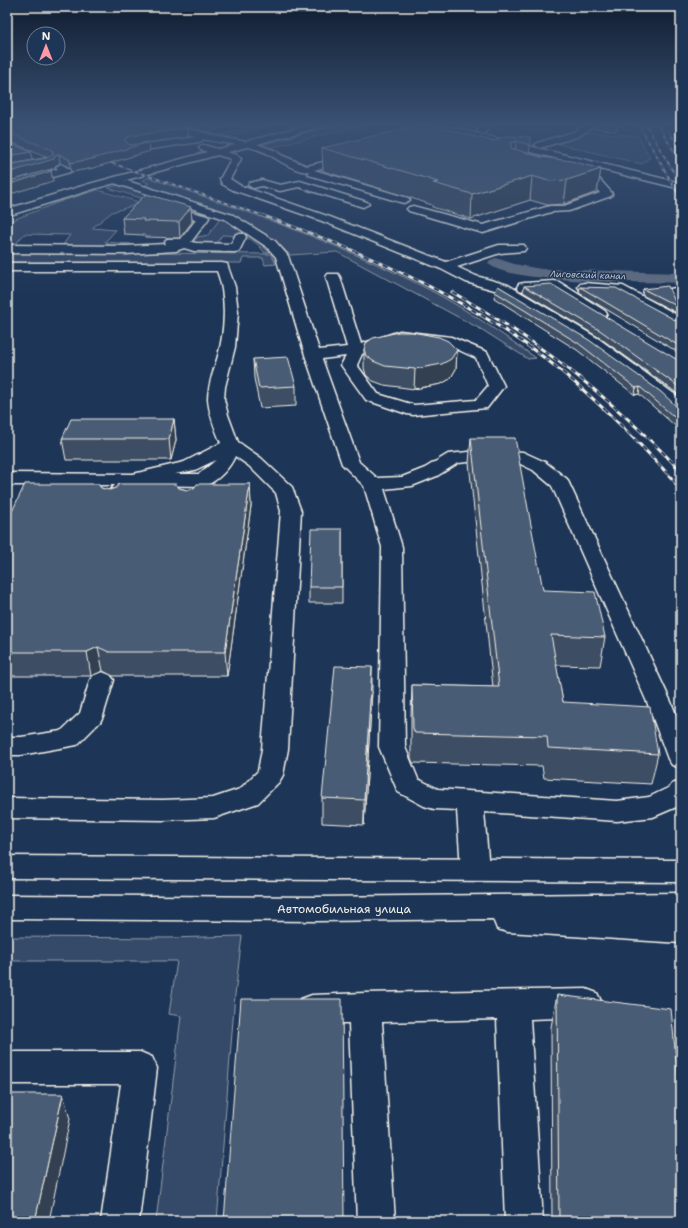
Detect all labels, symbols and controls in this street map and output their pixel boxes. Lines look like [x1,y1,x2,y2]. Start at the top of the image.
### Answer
north arrow [26,26,66,66]
text: N [42,29,51,44]
water label: Лиговский канал [549,268,626,282]
street label: Автомобильная улица [277,901,411,917]

